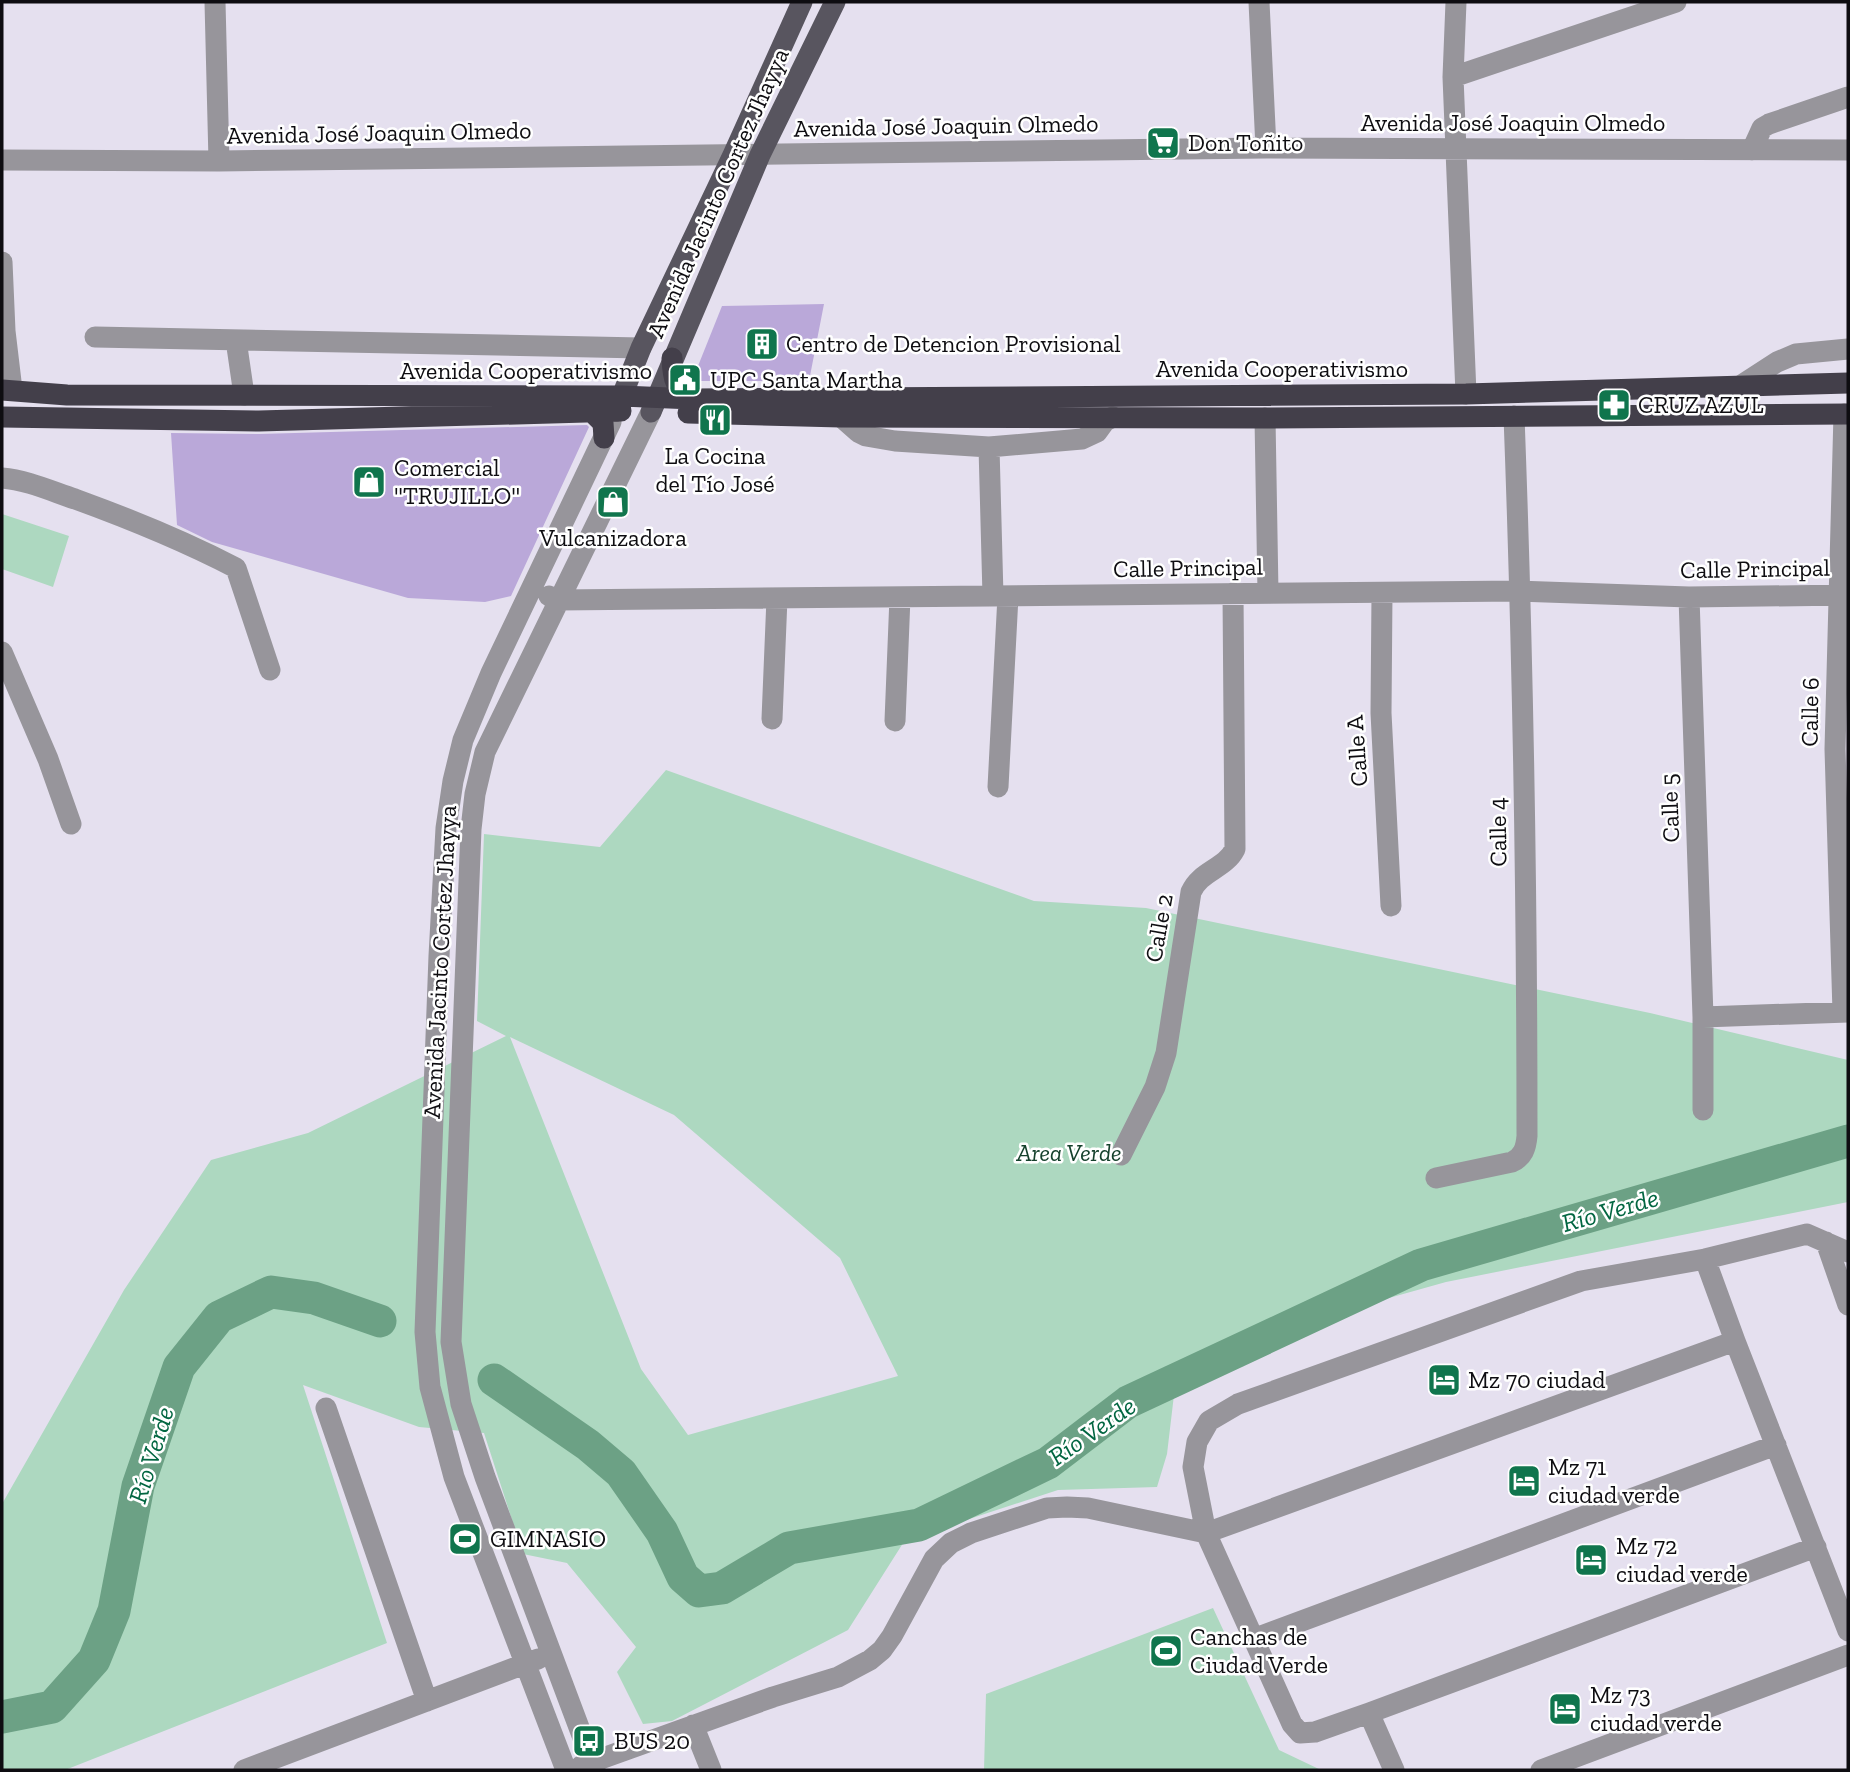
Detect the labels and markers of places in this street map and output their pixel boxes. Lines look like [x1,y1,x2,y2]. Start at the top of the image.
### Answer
supermarket icon: Don Toñito [1144,124,1182,162]
place label: Don Toñito [1188,128,1303,157]
building icon: Centro de Detencion Provisional [743,325,781,363]
place label: Centro de Detencion Provisional [786,329,1121,358]
public building icon: UPC Santa Martha [666,361,704,399]
place label: UPC Santa Martha [710,365,903,394]
pharmacy icon: CRUZ AZUL [1595,386,1633,424]
place label: CRUZ AZUL [1638,390,1764,419]
restaurant icon: La Cocina del Tío José [696,401,734,439]
place label: La Cocina del Tío José [655,441,775,498]
place label: Comercial "TRUJILLO" [394,453,520,510]
shop icon: Comercial "TRUJILLO" [350,463,388,501]
shop icon: Vulcanizadora [594,483,632,521]
place label: Vulcanizadora [538,523,687,552]
hotel icon: Mz 70 ciudad [1425,1361,1463,1399]
place label: Mz 70 ciudad [1468,1365,1605,1394]
place label: Mz 71 ciudad verde [1548,1452,1680,1509]
hotel icon: Mz 71 ciudad verde [1505,1462,1543,1500]
sports icon: GIMNASIO [446,1520,484,1558]
place label: GIMNASIO [490,1524,606,1553]
place label: Mz 72 ciudad verde [1616,1531,1748,1588]
hotel icon: Mz 72 ciudad verde [1572,1541,1610,1579]
place label: Canchas de Ciudad Verde [1190,1622,1328,1679]
sports icon: Canchas de Ciudad Verde [1147,1632,1185,1670]
place label: Mz 73 ciudad verde [1590,1680,1722,1737]
hotel icon: Mz 73 ciudad verde [1546,1690,1584,1728]
bus stop icon: BUS 20 [570,1722,608,1760]
place label: BUS 20 [614,1726,690,1755]

